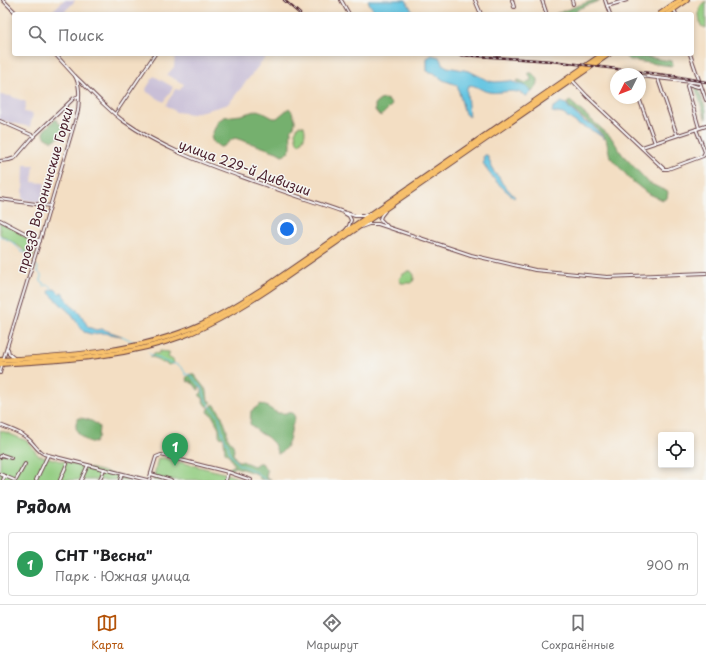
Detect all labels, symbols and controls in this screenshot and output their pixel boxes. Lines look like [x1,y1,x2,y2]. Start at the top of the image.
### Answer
search box [12,12,694,56]
icon: search [26,23,48,45]
text: Поиск [58,23,104,46]
north arrow [610,68,646,104]
street label: проезд Воронинские Горки [11,105,77,275]
street label: улица 229-й Дивизии [176,134,314,200]
your location [277,219,297,239]
map controls [658,432,694,468]
button: locate [658,432,694,468]
pin: 1 [162,433,188,466]
text: Рядом [16,493,71,519]
text: СНТ "Весна" [55,543,153,566]
text: 1 [27,555,33,574]
text: 900 m [646,555,689,574]
text: Парк · Южная улица [55,566,190,585]
tab: Карта [91,612,124,653]
tab: Маршрут [306,612,358,653]
tab: Сохранённые [541,612,615,653]

